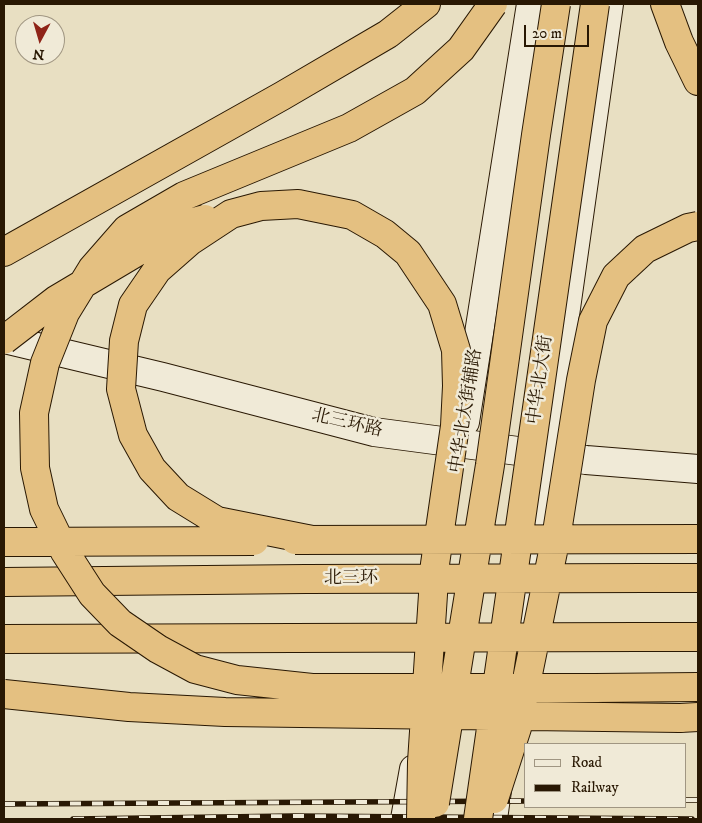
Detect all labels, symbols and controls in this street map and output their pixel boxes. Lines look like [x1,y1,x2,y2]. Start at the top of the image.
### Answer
north arrow [15,15,65,65]
scale bar [527,15,592,47]
text: 20 m [532,24,562,43]
text: N [32,44,45,63]
street label: 中华北大街 [524,334,558,426]
street label: 中华北大街辅路 [446,347,488,475]
street label: 北三环路 [309,405,385,443]
street label: 北三环 [324,568,378,590]
legend [524,743,687,808]
text: Road [571,753,602,772]
text: Railway [571,778,619,797]

